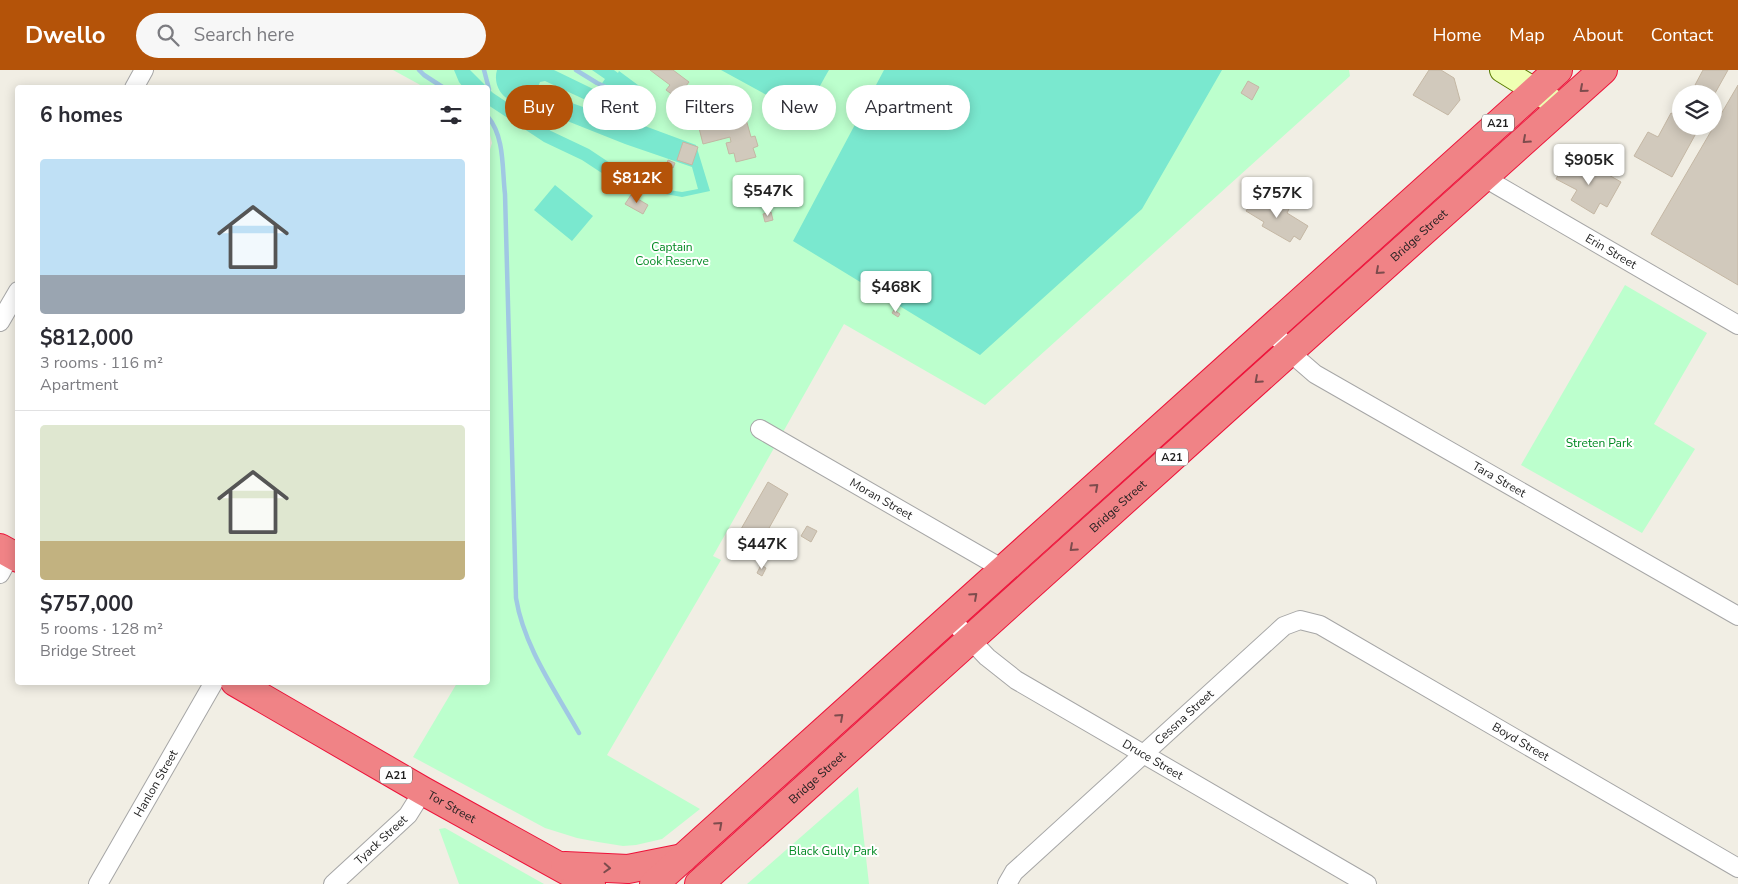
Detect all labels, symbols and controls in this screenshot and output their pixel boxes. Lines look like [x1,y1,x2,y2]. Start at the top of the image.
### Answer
search box [136,13,486,58]
text: Dwello [25,19,106,51]
icon: search [154,21,182,49]
text: Search here [194,22,294,48]
text: Home [1433,23,1481,47]
text: Map [1509,23,1545,47]
text: About [1573,23,1623,47]
text: Contact [1651,23,1713,47]
one-way arrow [1579,83,1588,92]
chip: Buy [505,85,573,130]
chip: Rent [583,85,656,130]
chip: Filters [666,85,752,130]
chip: New [762,85,836,130]
chip: Apartment [846,85,970,130]
map controls [1672,85,1722,135]
button: layers [1672,85,1722,135]
text: 6 homes [40,101,123,129]
icon: filters [437,101,465,129]
road number: A21 [1482,114,1514,132]
one-way arrow [1523,134,1532,142]
pin: $905K [1554,144,1624,186]
text: $905K [1564,149,1614,171]
pin: $812K [602,162,672,204]
text: $812K [612,167,662,189]
pin: $547K [733,174,803,217]
pin: $757K [1242,176,1312,219]
text: $547K [743,180,793,202]
text: $757K [1252,182,1302,204]
icon: home [208,192,298,282]
street label: Bridge Street [1387,205,1451,265]
street label: Erin Street [1582,230,1640,273]
park label: Captain Cook Reserve [635,239,709,269]
one-way arrow [1375,265,1384,274]
pin: $468K [861,270,931,313]
text: $468K [871,276,921,298]
text: $812,000 [40,324,133,352]
text: 3 rooms · 116 m² [40,352,163,374]
text: Apartment [40,374,118,396]
one-way arrow [1254,374,1263,383]
park label: Streten Park [1566,435,1633,451]
road number: A21 [1156,448,1188,466]
icon: home [208,457,298,547]
street label: Tara Street [1470,458,1530,501]
street label: Moran Street [847,474,916,524]
street label: Bridge Street [1086,476,1150,536]
one-way arrow [1089,484,1098,493]
pin: $447K [727,528,797,570]
text: $447K [737,533,787,555]
one-way arrow [1069,542,1078,551]
text: $757,000 [40,590,133,618]
one-way arrow [968,593,977,602]
text: 5 rooms · 128 m² [40,618,163,640]
text: Bridge Street [40,640,135,662]
street label: Cessna Street [1151,685,1218,748]
one-way arrow [835,713,844,722]
street label: Boyd Street [1489,719,1553,765]
street label: Druce Street [1120,736,1187,784]
street label: Hanlon Street [130,746,182,820]
street label: Bridge Street [785,747,850,807]
road number: A21 [380,766,412,784]
street label: Tor Street [424,787,479,827]
street label: Tyack Street [351,811,411,868]
one-way arrow [714,822,723,831]
park label: Black Gully Park [789,843,878,859]
one-way arrow [603,863,611,874]

